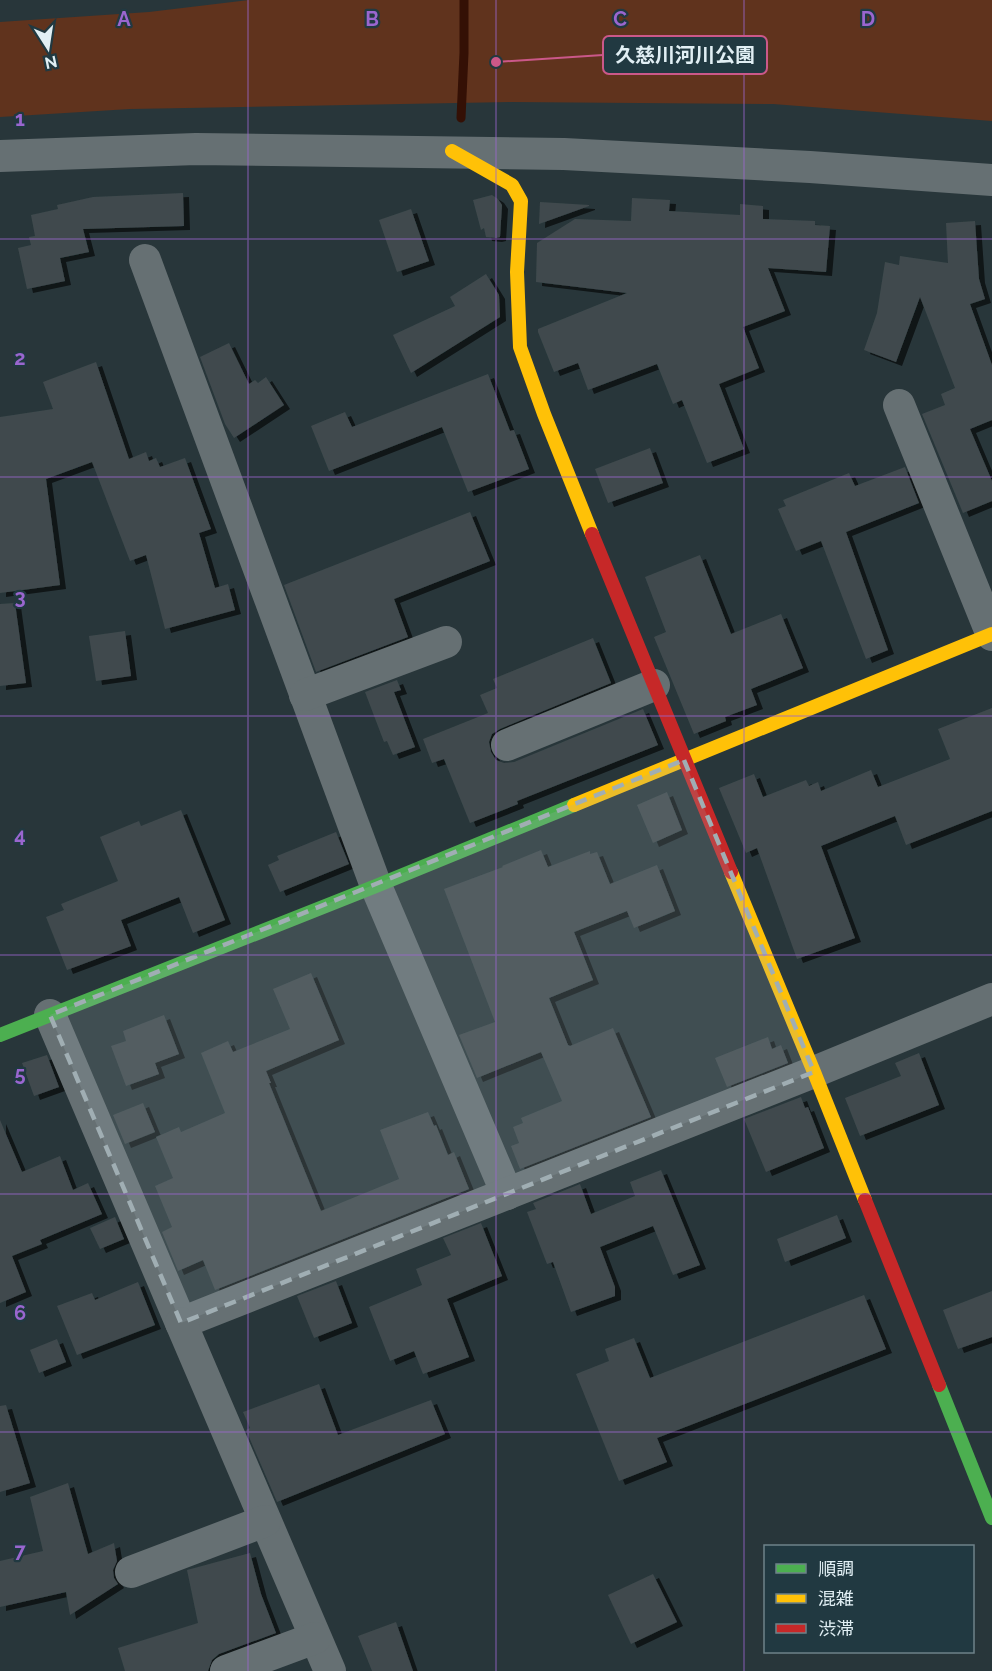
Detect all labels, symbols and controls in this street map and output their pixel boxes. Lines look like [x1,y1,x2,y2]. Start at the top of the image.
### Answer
text: A [117,7,131,31]
text: B [365,7,379,31]
text: C [613,7,627,31]
text: D [861,7,875,31]
north arrow [18,18,78,78]
callout: 久慈川河川公園 [603,36,767,74]
text: 久慈川河川公園 [615,43,755,67]
text: N [43,52,59,73]
text: 1 [15,107,25,131]
text: 2 [14,346,26,370]
text: 3 [14,585,26,609]
text: 4 [14,823,26,847]
text: 5 [14,1062,26,1086]
text: 6 [14,1301,26,1325]
text: 7 [14,1539,26,1563]
legend [764,1545,974,1653]
text: 順調 [818,1558,854,1579]
text: 混雑 [818,1588,854,1609]
text: 渋滞 [818,1618,854,1639]

